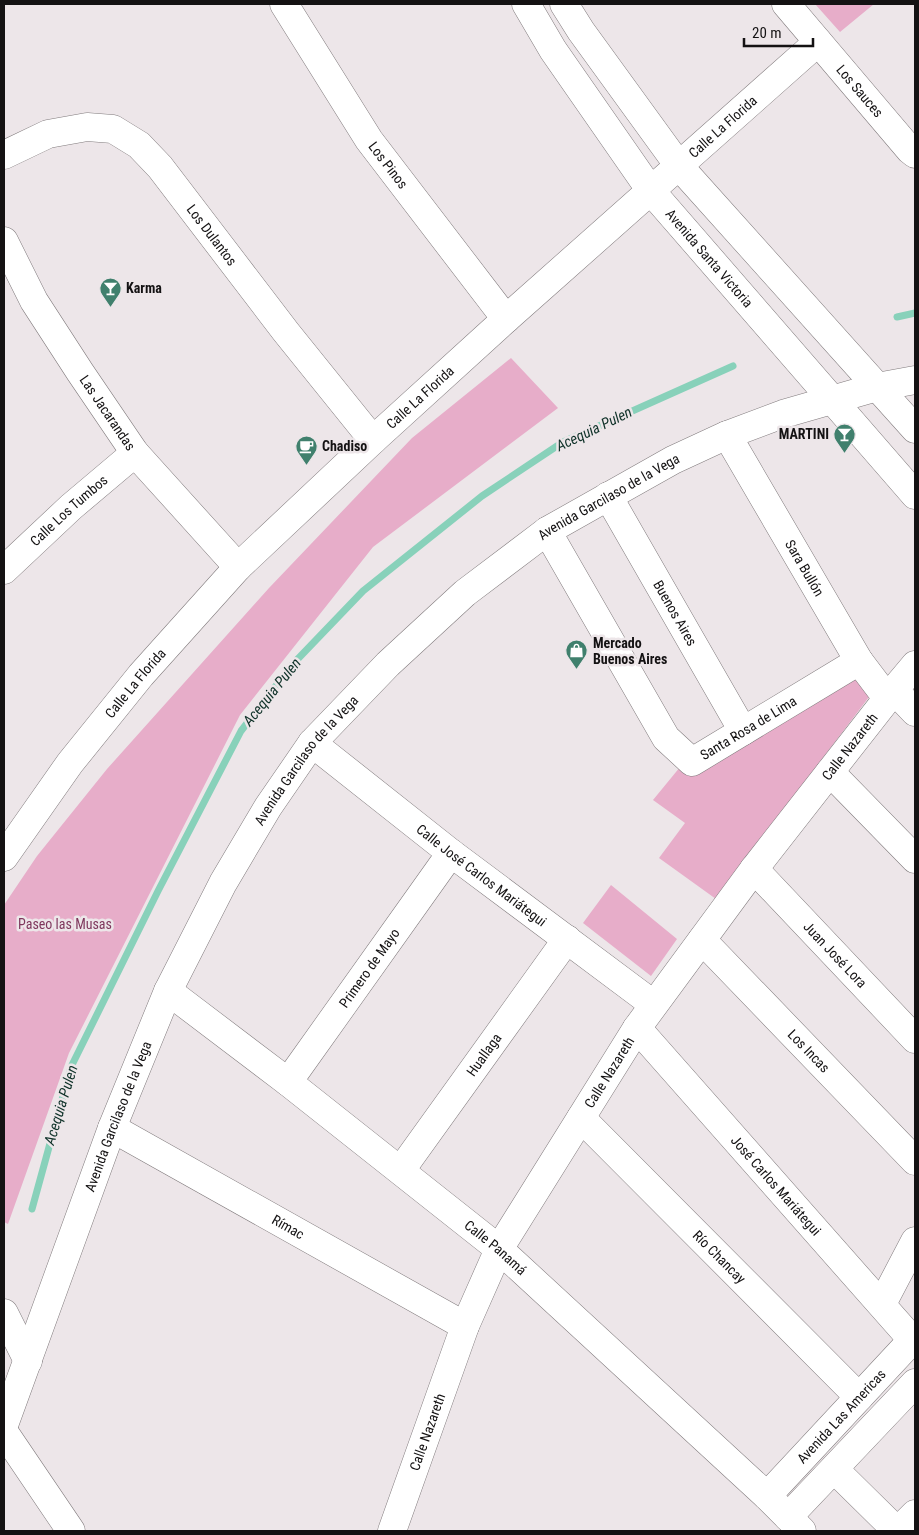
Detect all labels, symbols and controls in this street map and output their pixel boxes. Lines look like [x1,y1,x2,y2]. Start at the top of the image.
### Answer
scale bar [744,15,813,47]
text: 20 m [752,24,782,42]
street label: Los Sauces [833,62,886,120]
street label: Calle La Florida [685,92,760,161]
street label: Los Pinos [365,139,411,192]
street label: Los Dulantos [184,201,240,269]
street label: Avenida Santa Victoria [662,206,756,311]
bar icon: Karma [98,276,122,307]
place label: Karma [126,280,162,296]
street label: Calle La Florida [383,362,457,432]
street label: Las Jacarandas [77,372,139,453]
water label: Acequia Pulen [552,403,635,456]
bar icon: MARTINI [833,422,857,453]
place label: MARTINI [779,426,829,442]
cafe icon: Chadiso [294,434,318,465]
place label: Chadiso [322,438,367,454]
street label: Avenida Garcilaso de la Vega [535,450,682,543]
street label: Calle Los Tumbos [27,472,111,549]
street label: Sara Bullón [782,537,827,599]
street label: Buenos Aires [650,578,700,649]
place label: Mercado Buenos Aires [593,635,667,667]
shop icon: Mercado Buenos Aires [565,639,589,670]
street label: Calle La Florida [102,645,169,721]
water label: Acequia Pulen [238,654,305,730]
street label: Avenida Garcilaso de la Vega [251,692,361,828]
street label: Santa Rosa de Lima [697,693,799,763]
street label: Calle Nazareth [818,710,881,783]
street label: Calle José Carlos Mariátegui [413,821,550,930]
park label: Paseo las Musas [18,916,112,932]
street label: Juan José Lora [800,918,870,991]
street label: Primero de Mayo [336,925,403,1011]
street label: Los Incas [785,1026,833,1076]
street label: Huallaga [463,1030,505,1079]
street label: Calle Nazareth [581,1034,637,1111]
street label: Avenida Garcilaso de la Vega [82,1039,155,1194]
water label: Acequia Pulen [40,1063,82,1148]
street label: José Carlos Mariátegui [728,1132,824,1239]
street label: Rímac [269,1211,307,1242]
street label: Calle Panamá [461,1217,530,1278]
street label: Río Chancay [690,1227,749,1287]
street label: Avenida Las Americas [794,1366,889,1466]
street label: Calle Nazareth [406,1391,448,1473]

